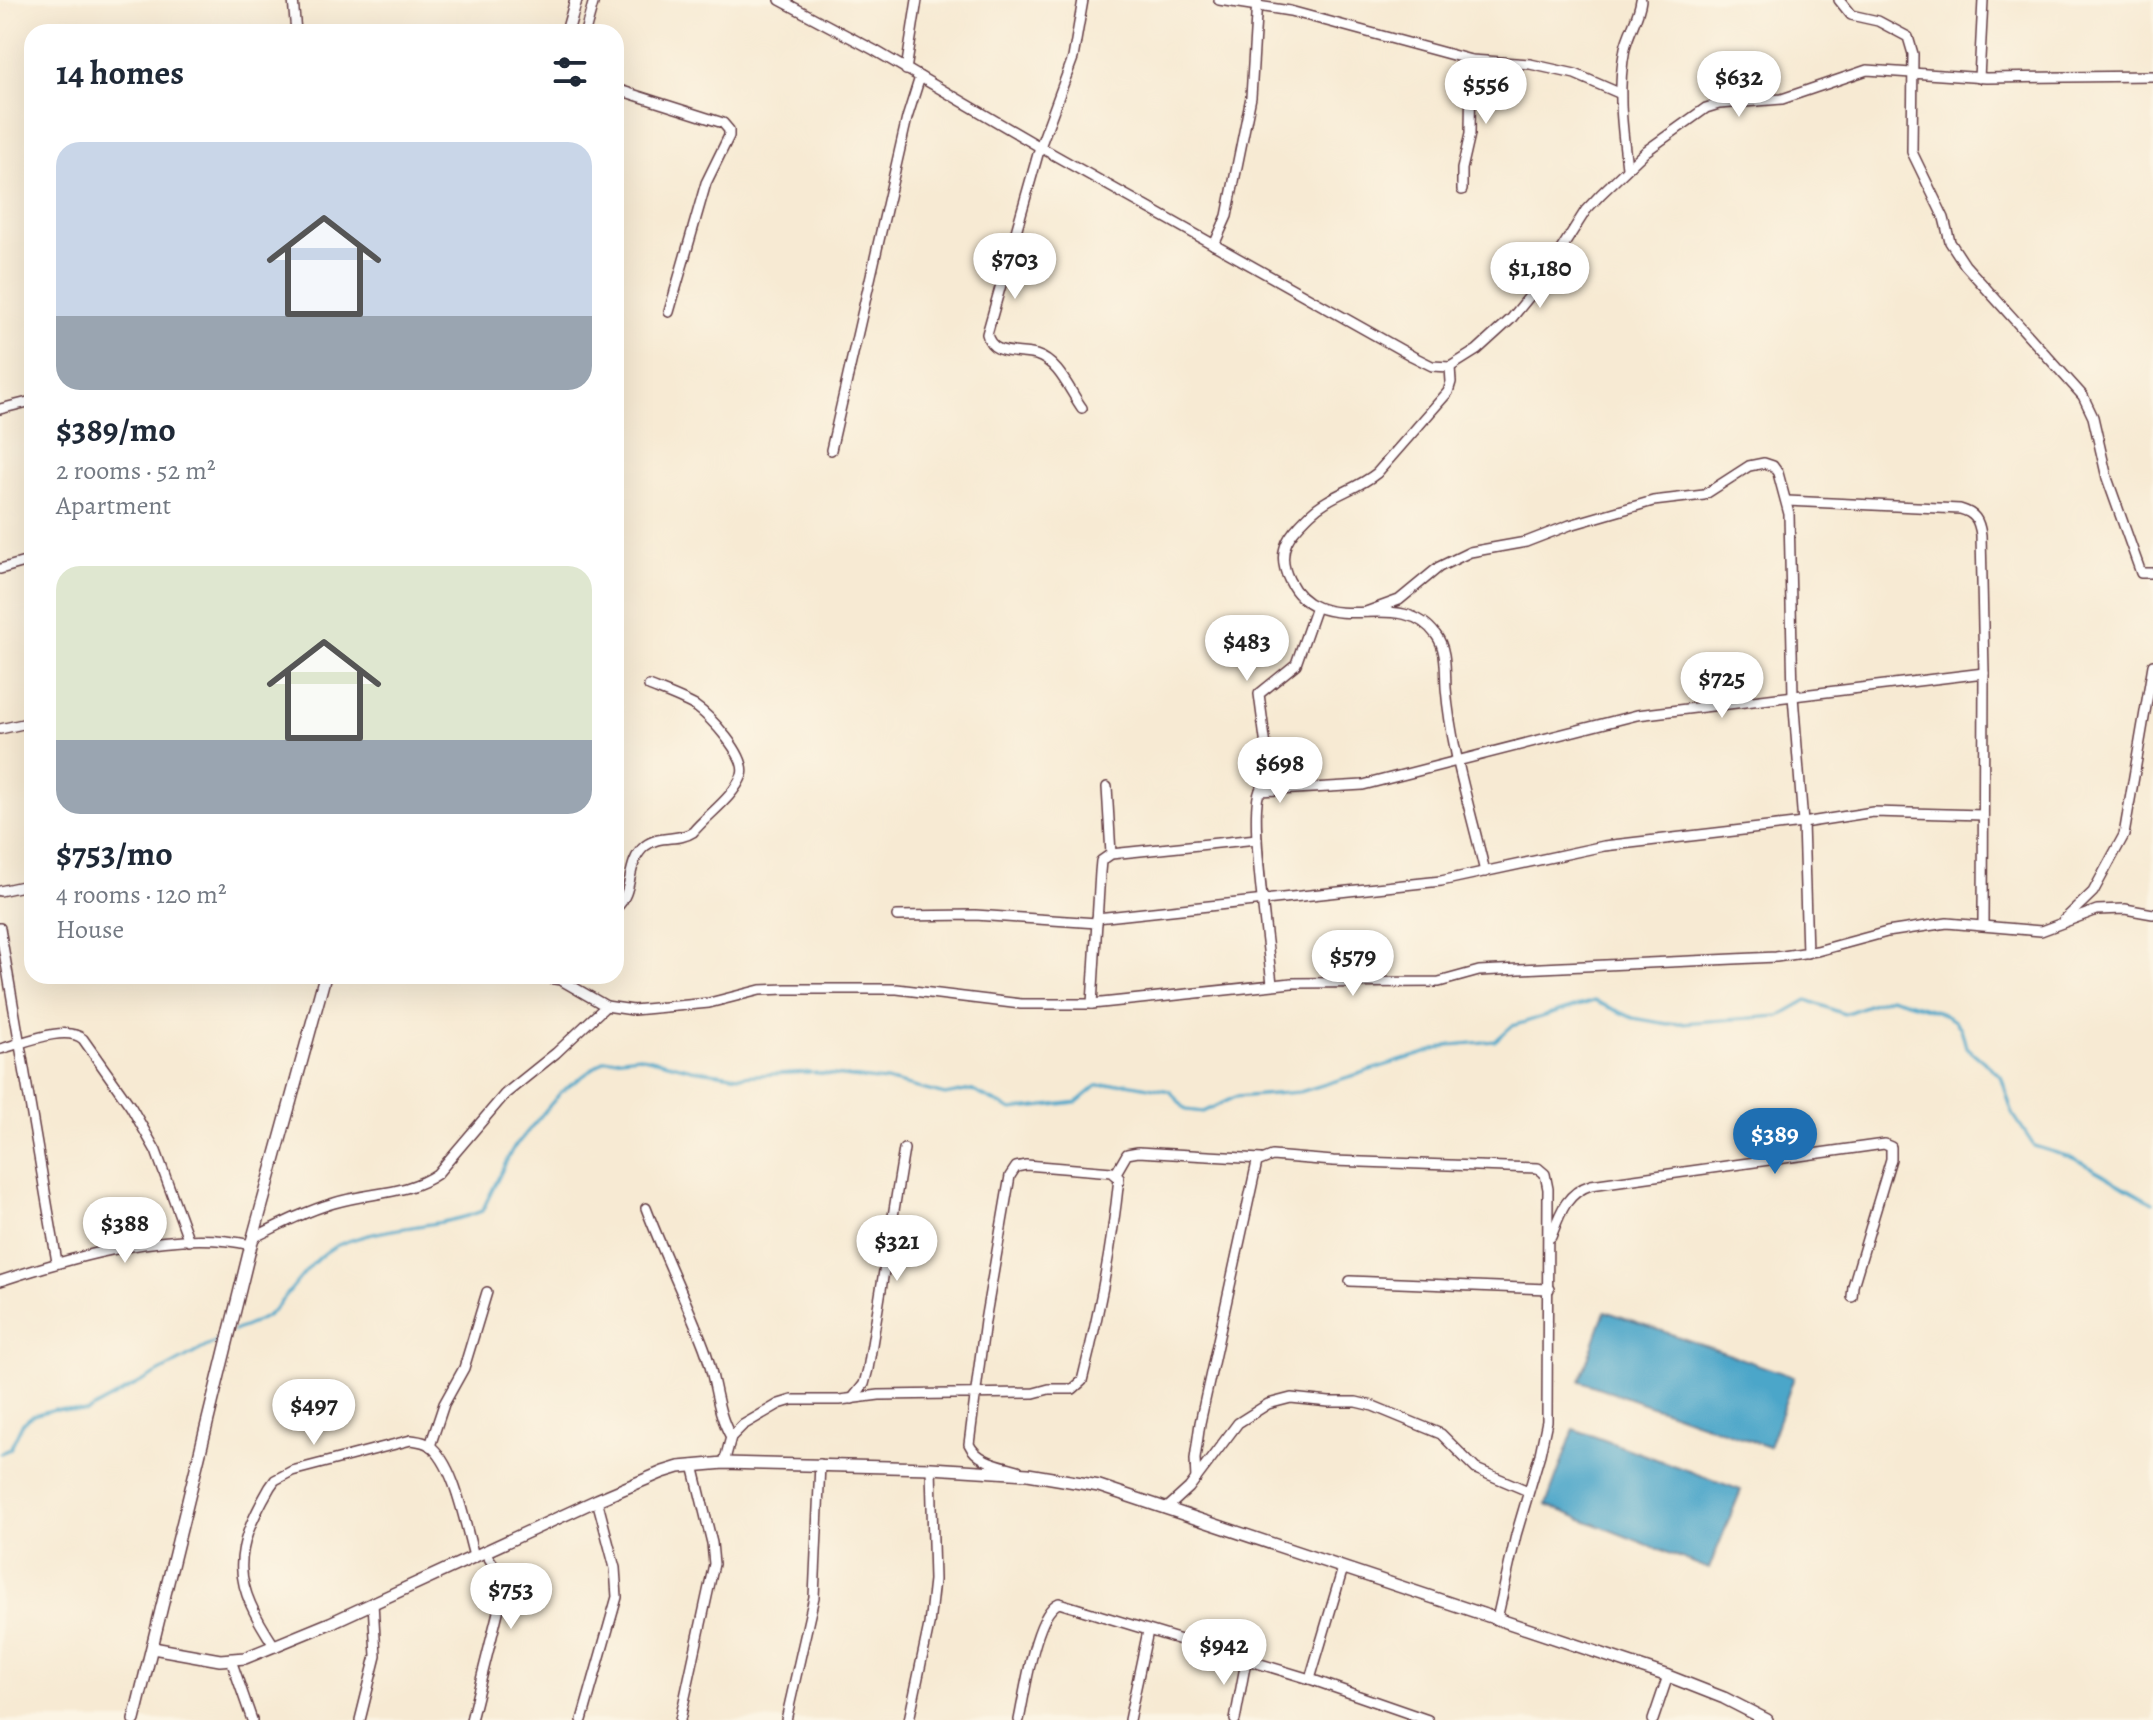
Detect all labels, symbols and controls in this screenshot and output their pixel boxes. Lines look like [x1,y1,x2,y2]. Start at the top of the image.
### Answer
text: 14 homes [56,49,184,96]
icon: filters [548,50,592,94]
pin: $632 [1692,51,1786,119]
pin: $556 [1439,58,1533,126]
text: $632 [1715,59,1763,94]
text: $556 [1463,66,1509,101]
icon: home [252,194,396,338]
pin: $703 [968,233,1062,301]
text: $703 [991,241,1039,276]
pin: $1,180 [1475,242,1605,310]
text: $1,180 [1508,250,1572,285]
text: $389/mo [56,406,176,453]
text: 2 rooms · 52 m² [56,453,215,488]
text: Apartment [56,488,171,523]
pin: $483 [1200,615,1294,683]
icon: home [252,618,396,762]
text: $483 [1223,623,1271,658]
pin: $725 [1675,652,1769,720]
text: $725 [1699,660,1745,695]
pin: $698 [1233,737,1327,805]
text: $698 [1256,745,1304,780]
text: $753/mo [56,830,173,877]
text: 4 rooms · 120 m² [56,877,226,912]
text: House [56,912,124,947]
pin: $579 [1306,930,1400,998]
text: $579 [1330,938,1376,973]
pin: $389 [1728,1108,1822,1176]
text: $389 [1751,1116,1799,1151]
pin: $388 [78,1197,172,1265]
text: $388 [101,1205,149,1240]
pin: $321 [850,1215,944,1283]
text: $321 [874,1223,920,1258]
pin: $497 [267,1379,361,1447]
text: $497 [290,1387,338,1422]
pin: $753 [464,1563,558,1631]
text: $753 [488,1571,534,1606]
pin: $942 [1177,1619,1271,1687]
text: $942 [1200,1627,1248,1662]

